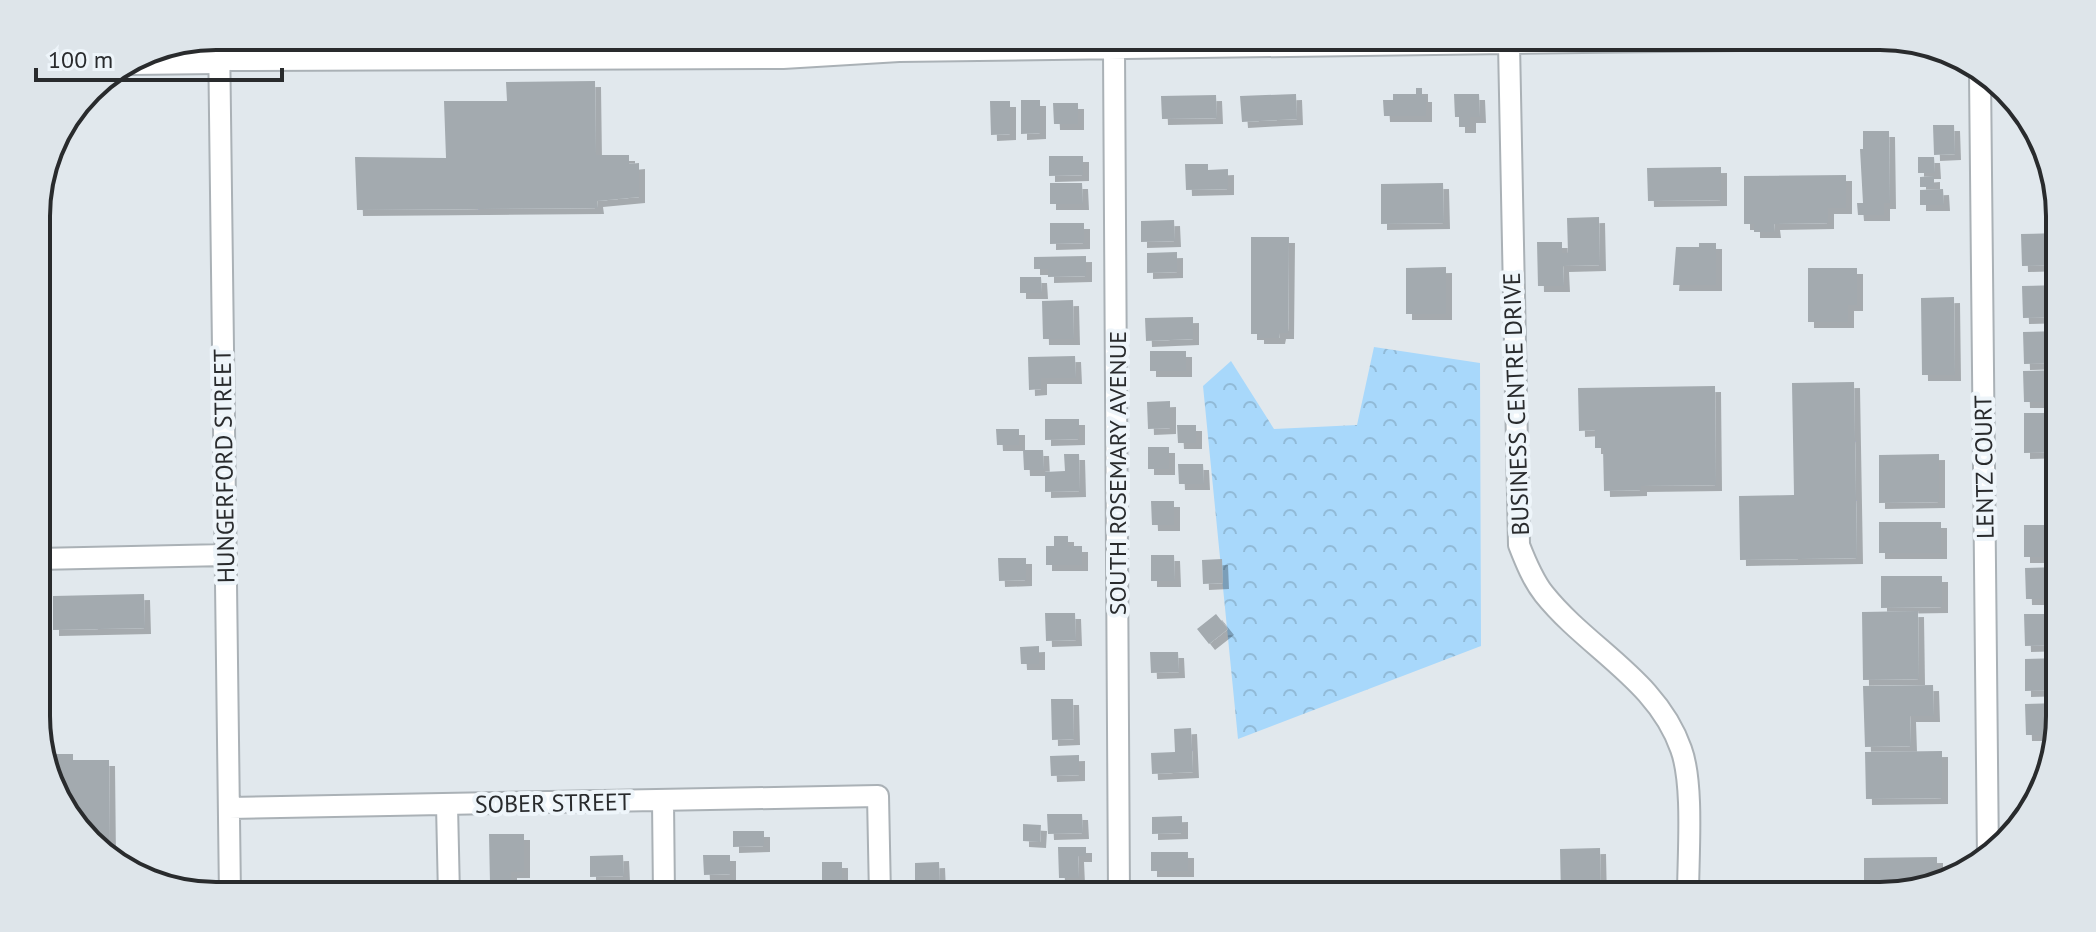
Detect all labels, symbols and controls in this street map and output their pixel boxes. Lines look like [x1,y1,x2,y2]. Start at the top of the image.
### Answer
scale bar [36,32,282,82]
text: 100 m [48,44,113,75]
street label: BUSINESS CENTRE DRIVE [1496,272,1536,536]
street label: SOUTH ROSEMARY AVENUE [1102,331,1133,615]
street label: HUNGERFORD STREET [206,349,242,583]
street label: LENTZ COURT [1967,395,2001,539]
street label: SOBER STREET [475,786,631,820]

